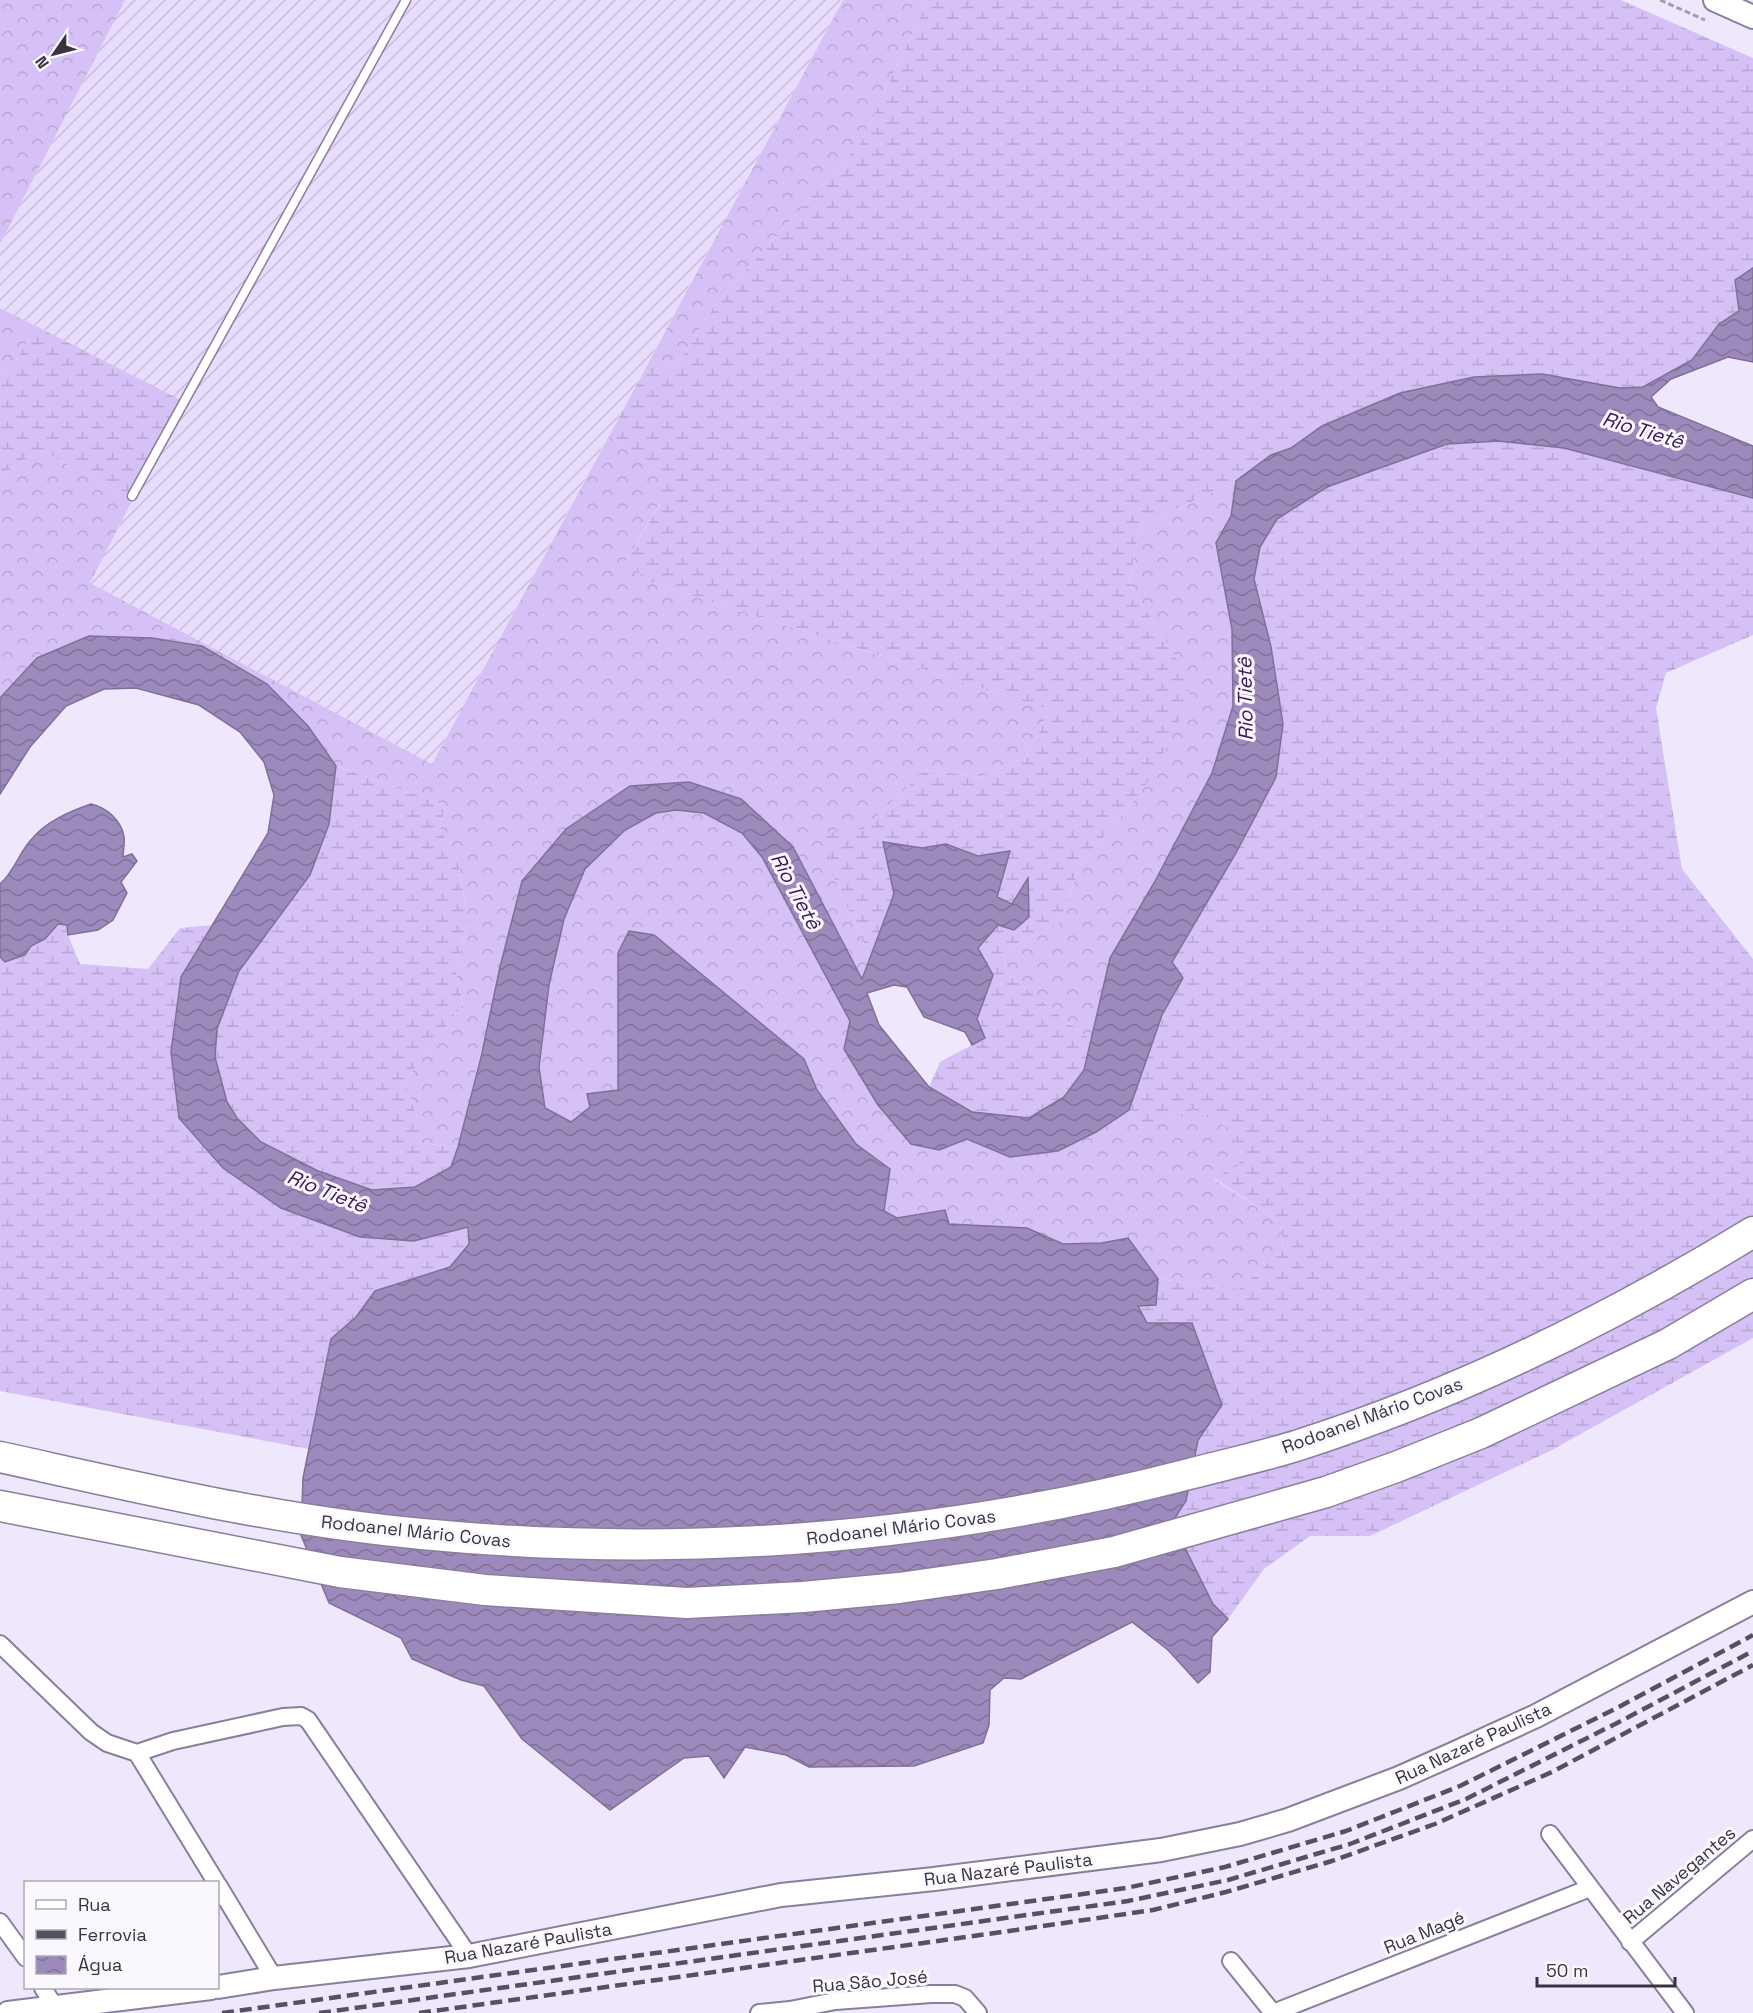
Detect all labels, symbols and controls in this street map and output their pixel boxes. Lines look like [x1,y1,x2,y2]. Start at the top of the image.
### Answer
north arrow [24,24,84,84]
text: N [30,52,54,73]
water label: Rio Tietê [1599,405,1688,455]
water label: Rio Tietê [1231,656,1259,741]
water label: Rio Tietê [765,848,828,935]
water label: Rio Tietê [284,1163,371,1219]
street label: Rodoanel Mário Covas [1278,1372,1466,1458]
street label: Rodoanel Mário Covas [805,1504,997,1550]
street label: Rodoanel Mário Covas [320,1510,512,1552]
street label: Rua Nazaré Paulista [1391,1697,1555,1789]
street label: Rua Navegantes [1618,1821,1740,1929]
street label: Rua Nazaré Paulista [922,1847,1094,1891]
legend [24,1881,219,1989]
text: Rua [78,1893,111,1916]
street label: Rua Magé [1380,1905,1468,1959]
street label: Rua Nazaré Paulista [443,1917,613,1969]
text: Ferrovia [78,1923,147,1946]
scale bar [1537,1950,1675,1988]
text: Água [78,1953,122,1976]
text: 50 m [1546,1959,1588,1982]
street label: Rua São José [811,1965,929,1997]

